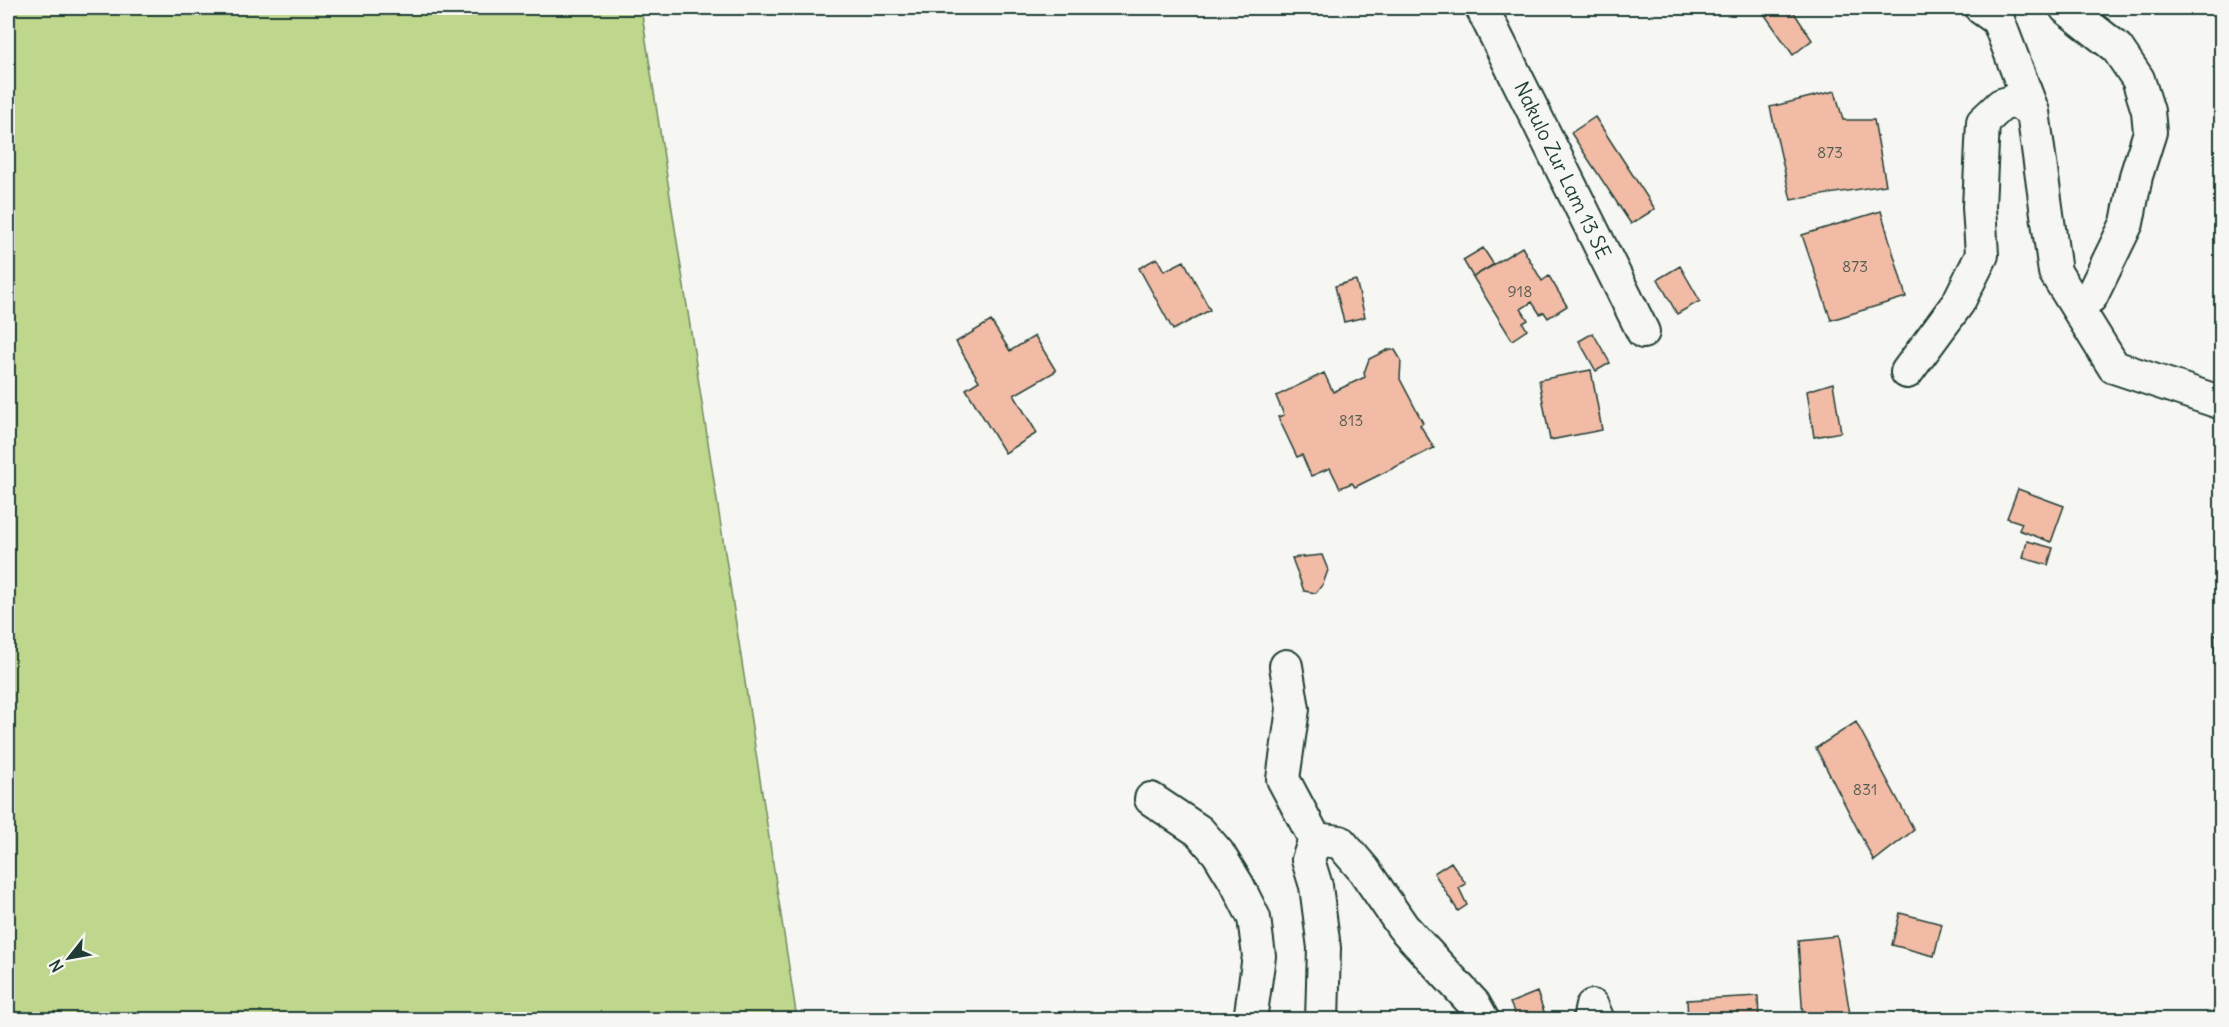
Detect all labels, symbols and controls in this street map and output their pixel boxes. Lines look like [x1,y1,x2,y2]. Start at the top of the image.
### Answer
street label: Nakulo Zur Lam 13 SE [1509,77,1617,263]
house number: 873 [1817,142,1843,162]
house number: 873 [1842,256,1868,276]
house number: 918 [1508,281,1532,301]
house number: 813 [1339,410,1363,430]
house number: 831 [1853,779,1877,799]
north arrow [39,928,99,988]
text: N [45,956,68,976]

